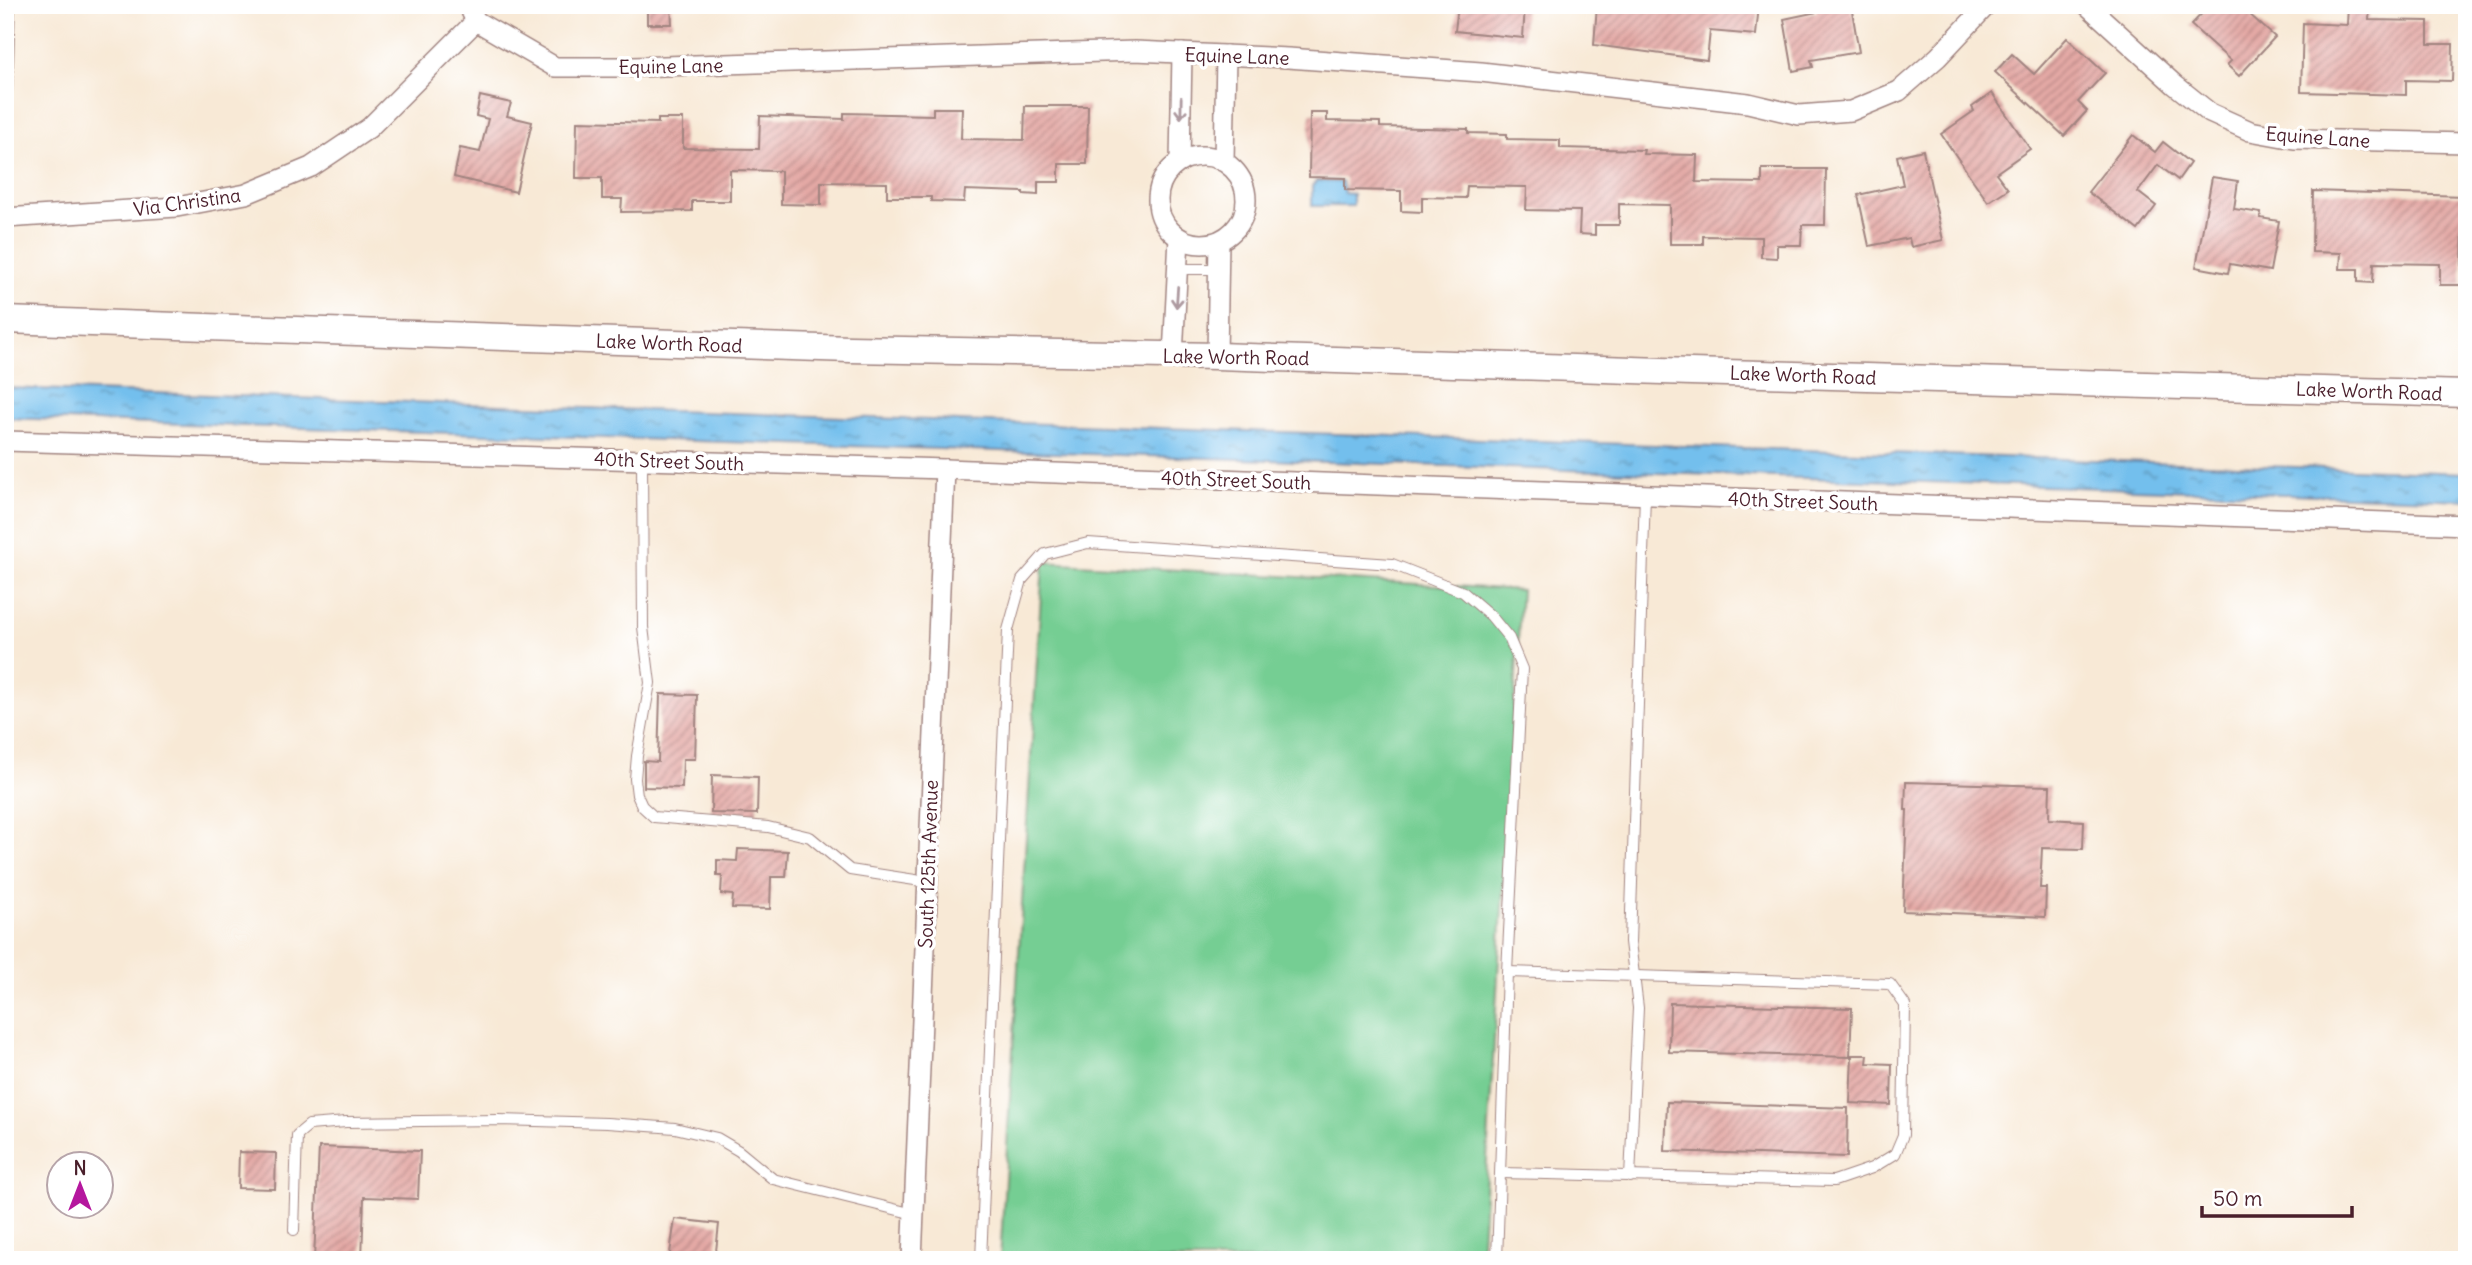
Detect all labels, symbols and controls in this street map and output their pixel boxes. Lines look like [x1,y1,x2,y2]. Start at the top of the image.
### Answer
street label: Equine Lane [1184,42,1290,70]
street label: Equine Lane [618,53,724,79]
one-way arrow [1174,96,1188,119]
street label: Equine Lane [2265,121,2371,153]
street label: Via Christina [132,183,242,221]
one-way arrow [1170,285,1183,307]
street label: Lake Worth Road [595,328,743,358]
street label: Lake Worth Road [1162,344,1310,370]
street label: Lake Worth Road [1729,360,1877,390]
street label: Lake Worth Road [2295,376,2443,406]
street label: 40th Street South [593,446,745,476]
street label: 40th Street South [1160,465,1312,495]
street label: 40th Street South [1727,486,1879,516]
street label: South 125th Avenue [913,779,943,949]
north arrow [46,1150,116,1220]
text: N [73,1156,87,1180]
scale bar [2202,1174,2353,1218]
text: 50 m [2213,1185,2262,1212]

